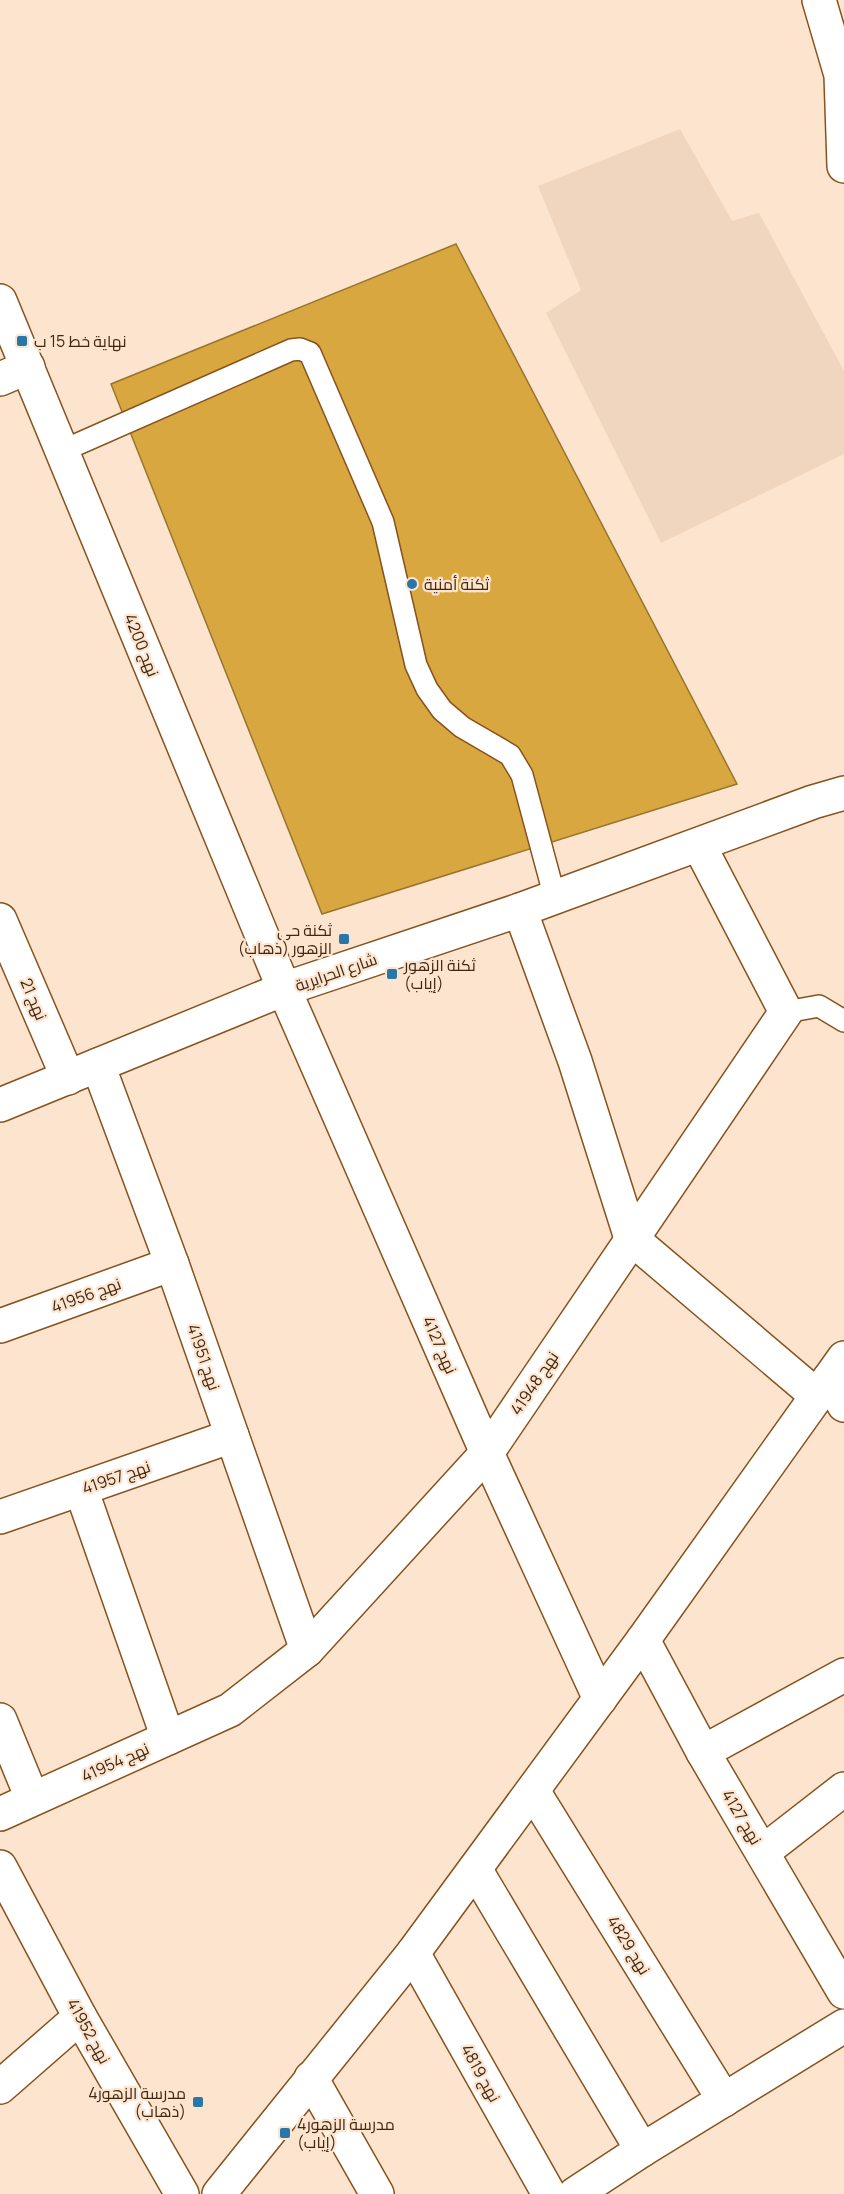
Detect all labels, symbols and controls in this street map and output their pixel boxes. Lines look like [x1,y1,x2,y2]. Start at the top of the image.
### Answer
place label: نهاية خط 15 ب [34,330,126,352]
marker: نهاية خط 15 ب [15,334,29,348]
place label: ثكنة أمنية [424,573,490,595]
marker: ثكنة أمنية [405,577,419,591]
street label: نهج 4200 [118,610,165,680]
place label: ثكنة حي الزهور (ذهاب) [238,919,333,959]
marker: ثكنة حي الزهور (ذهاب) [337,932,351,946]
street label: شارع الحرايرية [292,948,380,997]
place label: ثكنة الزهور (إياب) [403,954,476,994]
marker: ثكنة الزهور (إياب) [385,967,399,981]
street label: نهج 21 [14,975,53,1024]
street label: نهج 41956 [48,1272,124,1319]
street label: نهج 4127 [417,1313,462,1378]
street label: نهج 41951 [181,1321,226,1394]
street label: نهج 41948 [505,1347,564,1420]
street label: نهج 41957 [79,1455,153,1500]
street label: نهج 41954 [77,1737,153,1788]
street label: نهج 4127 [716,1785,767,1849]
street label: نهج 4829 [601,1911,656,1979]
street label: نهج 41952 [61,1994,116,2068]
street label: نهج 4819 [455,2040,506,2106]
place label: مدرسة الزهور4 (ذهاب) [88,2082,186,2122]
marker: مدرسة الزهور4 (ذهاب) [191,2095,205,2109]
place label: مدرسة الزهور4 (إياب) [297,2113,395,2153]
marker: مدرسة الزهور4 (إياب) [278,2126,292,2140]

